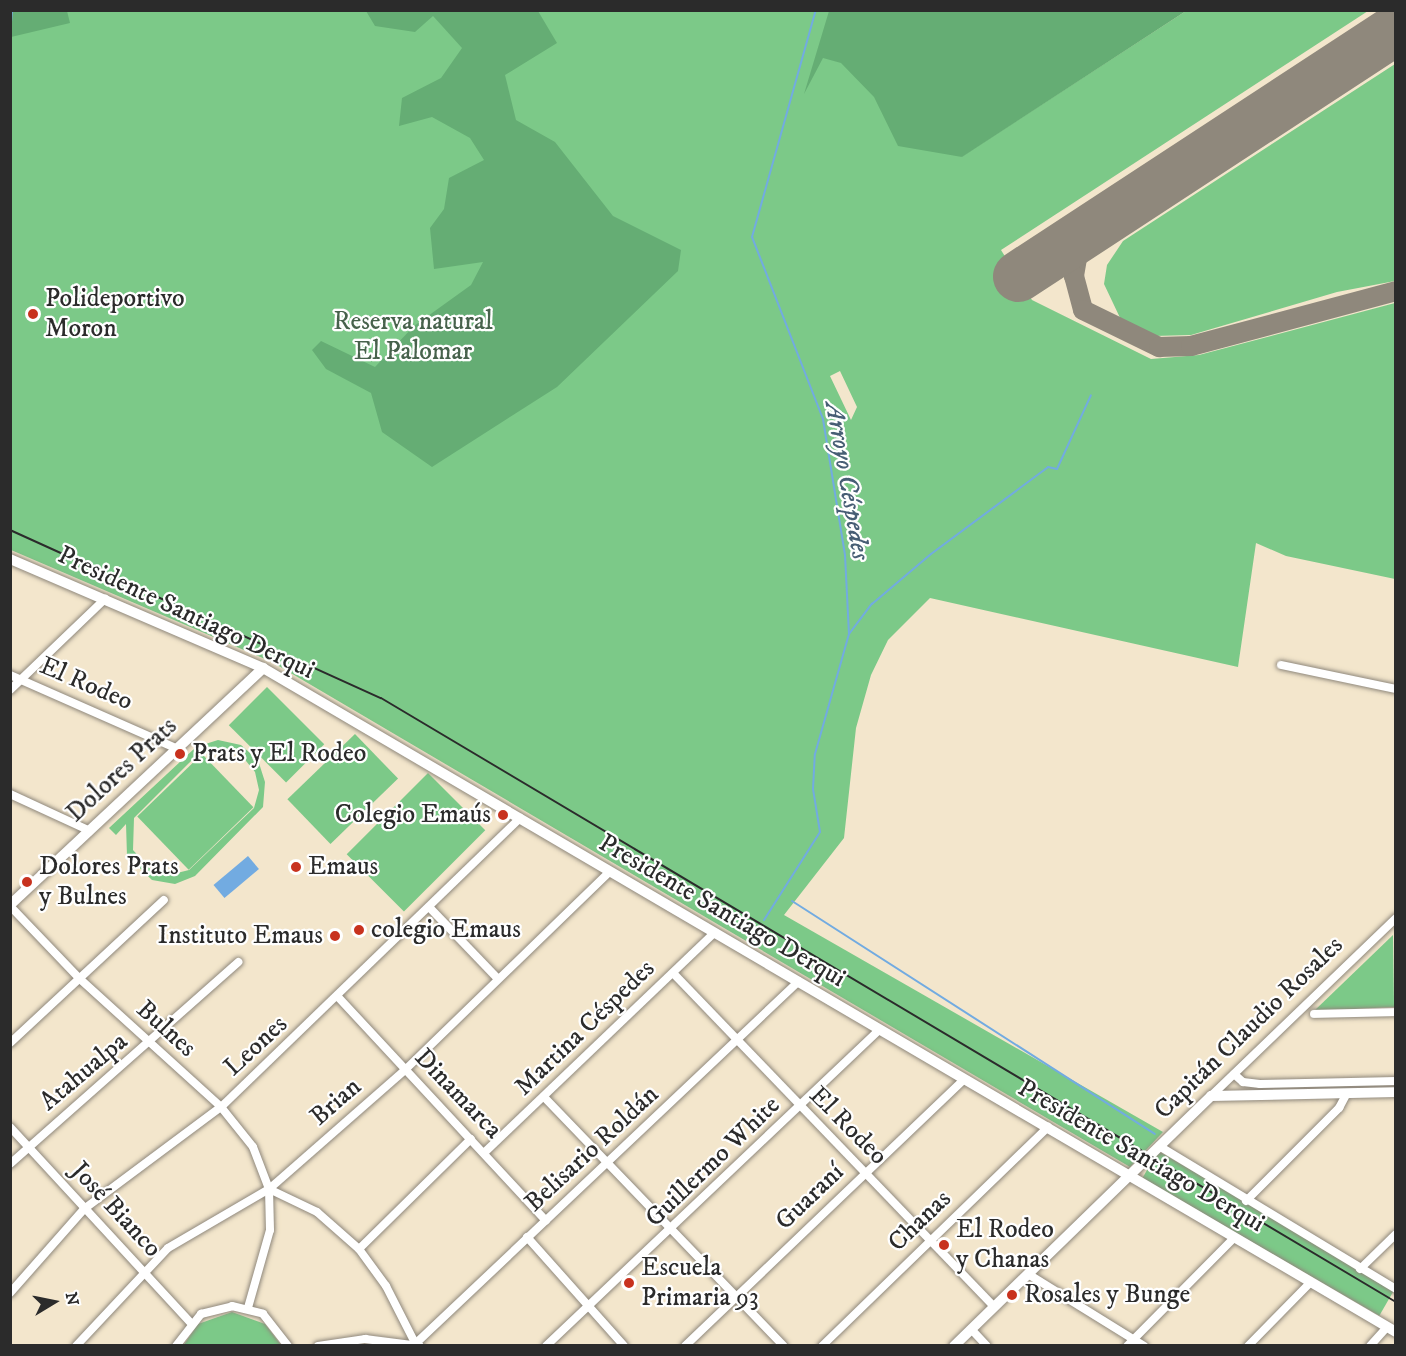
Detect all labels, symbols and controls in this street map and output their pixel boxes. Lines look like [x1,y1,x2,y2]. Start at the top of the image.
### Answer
place label: Polideportivo Moron [45,283,185,344]
park label: Reserva natural El Palomar [333,306,493,368]
marker: Polideportivo Moron [26,307,40,321]
water label: Arroyo Céspedes [817,399,877,563]
street label: Presidente Santiago Derqui [53,540,319,686]
street label: El Rodeo [35,650,137,718]
street label: Dolores Prats [60,711,184,829]
place label: Prats y El Rodeo [192,738,366,770]
marker: Prats y El Rodeo [173,747,187,761]
place label: Colegio Emaús [335,799,491,831]
marker: Colegio Emaús [496,808,510,822]
street label: Presidente Santiago Derqui [593,828,851,994]
place label: Dolores Prats y Bulnes [39,851,179,912]
place label: Emaus [308,851,378,883]
marker: Emaus [289,860,303,874]
marker: Dolores Prats y Bulnes [20,875,34,889]
place label: colegio Emaus [371,914,521,946]
place label: Instituto Emaus [157,920,323,952]
marker: colegio Emaus [352,923,366,937]
marker: Instituto Emaus [328,929,342,943]
street label: Capitán Claudio Rosales [1148,930,1350,1126]
street label: Martina Céspedes [508,953,662,1103]
street label: Bulnes [130,994,202,1064]
street label: Leones [218,1009,294,1083]
street label: Atahualpa [34,1026,134,1118]
street label: Dinamarca [407,1042,509,1146]
street label: Brian [304,1071,368,1133]
street label: Presidente Santiago Derqui [1012,1073,1270,1239]
street label: Belisario Roldán [519,1079,665,1219]
street label: El Rodeo [802,1080,894,1172]
street label: Guillermo White [639,1090,787,1234]
street label: José Bianco [64,1156,168,1264]
street label: Guaraní [769,1157,851,1237]
street label: Chanas [882,1184,958,1258]
place label: El Rodeo y Chanas [956,1214,1054,1276]
marker: El Rodeo y Chanas [937,1238,951,1252]
place label: Escuela Primaria 93 [641,1252,759,1314]
north arrow [24,1272,84,1332]
marker: Escuela Primaria 93 [622,1276,636,1290]
place label: Rosales y Bunge [1024,1279,1190,1311]
marker: Rosales y Bunge [1005,1288,1019,1302]
text: N [61,1291,83,1307]

